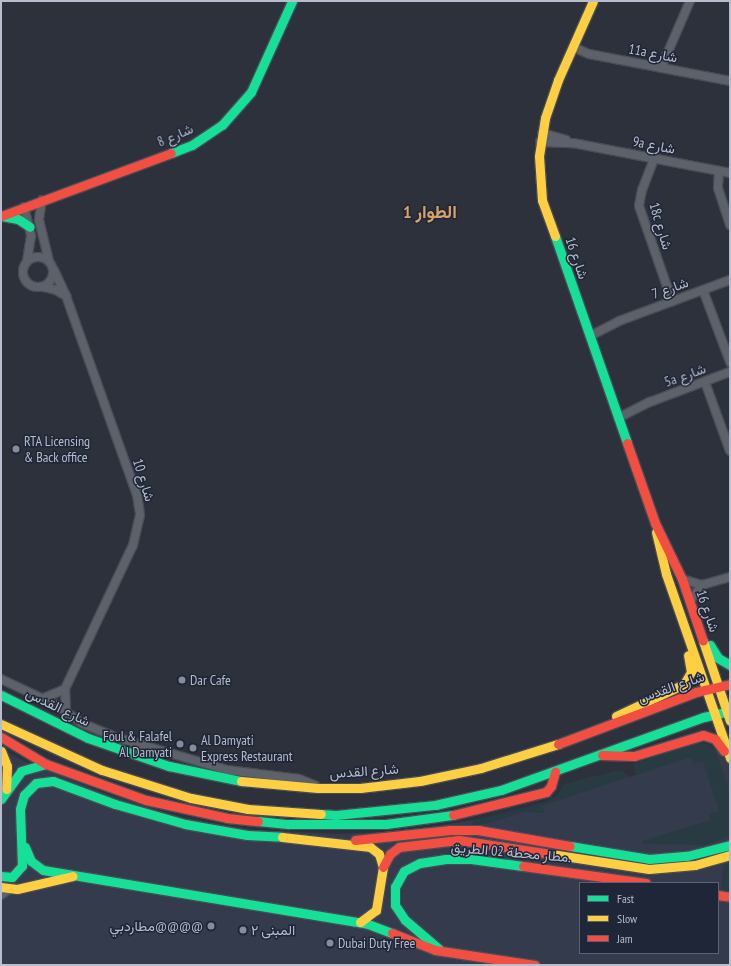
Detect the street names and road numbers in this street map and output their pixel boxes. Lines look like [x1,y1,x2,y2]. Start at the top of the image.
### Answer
street label: 11a شارع [627,40,679,66]
street label: شارع 8 [154,120,196,150]
street label: 9a شارع [631,133,677,157]
street label: 18c شارع [646,200,676,252]
street label: شارع 16 [562,235,592,281]
street label: شارع 7 [650,274,690,302]
street label: 5a شارع [662,360,708,390]
street label: شارع 10 [130,457,158,503]
street label: شارع 16 [693,588,723,634]
street label: شارع القدس [635,668,707,706]
street label: شارع القدس [23,684,93,730]
street label: شارع القدس [329,760,399,782]
street label: مطار محطة 02 الطريق. [450,838,572,866]

